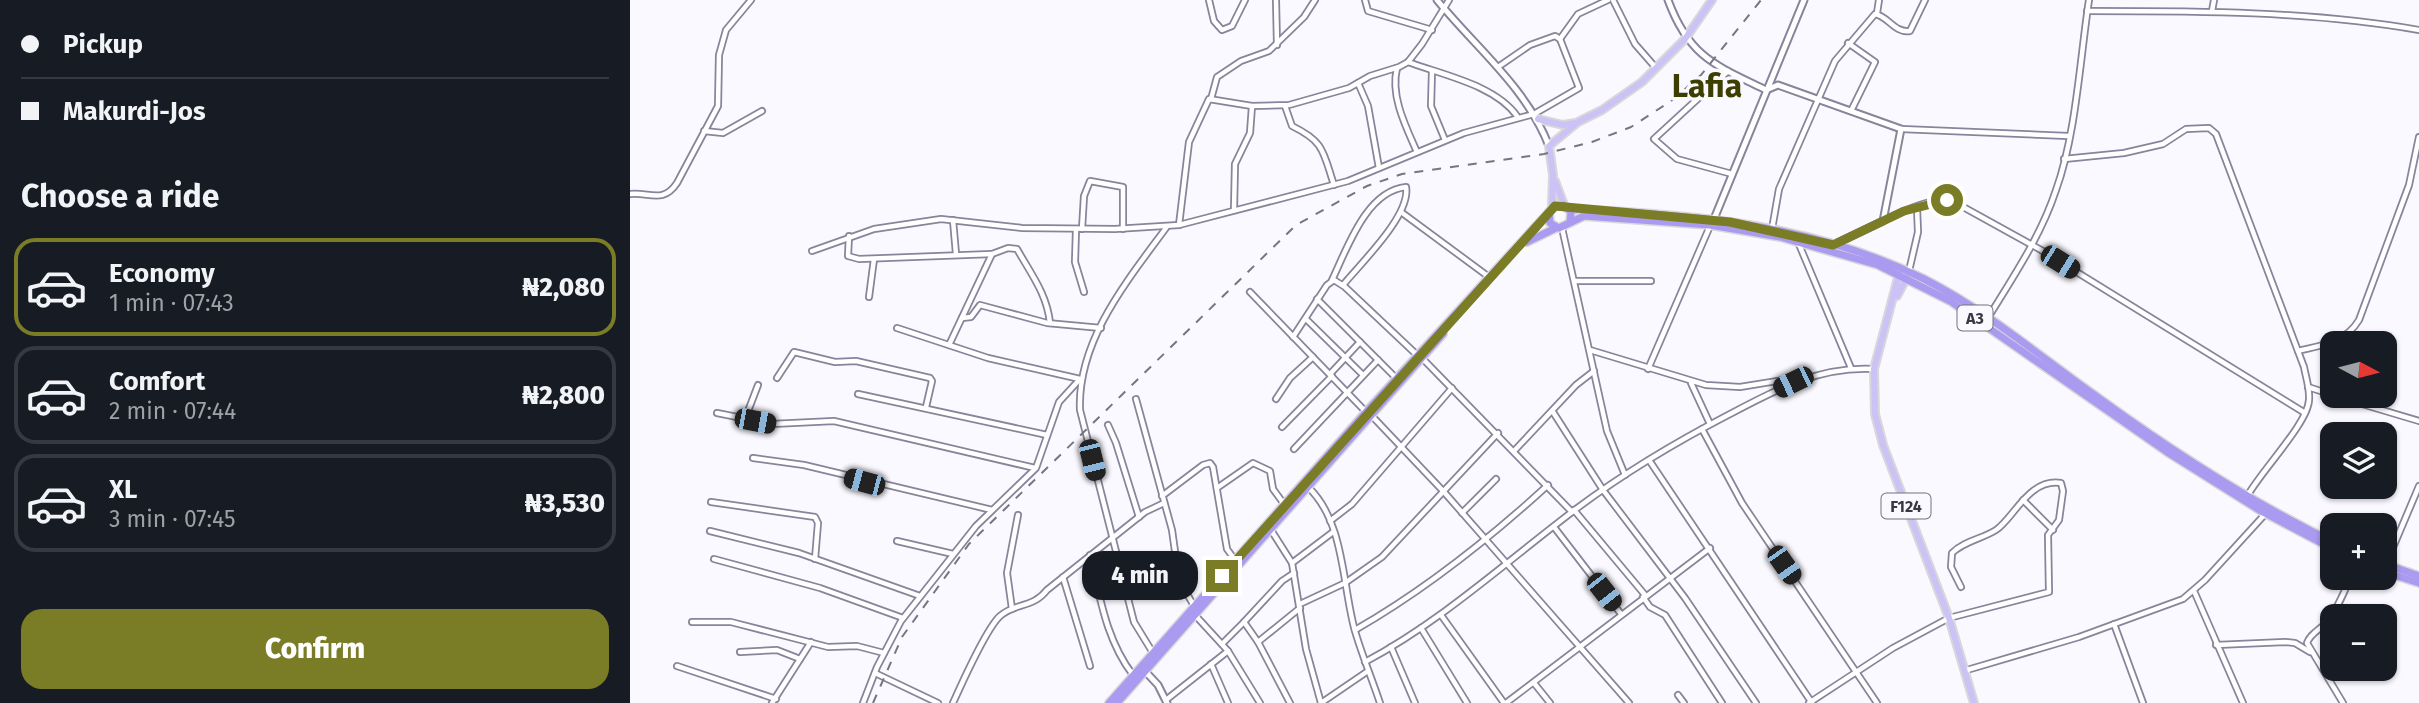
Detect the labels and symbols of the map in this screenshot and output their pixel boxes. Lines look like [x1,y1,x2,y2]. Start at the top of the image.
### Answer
district label: Lafia [1672,67,1742,105]
route start [1931,184,1963,216]
car [2037,242,2084,282]
road number: A3 [1958,306,1992,330]
north arrow [2320,331,2398,408]
car [1770,363,1817,401]
car [733,407,778,435]
car [1077,437,1108,483]
car [841,466,888,498]
road number: F124 [1882,494,1930,519]
car [1764,542,1805,588]
callout: 4 min [1082,552,1198,600]
route end [1206,560,1238,592]
car [1583,569,1626,615]

